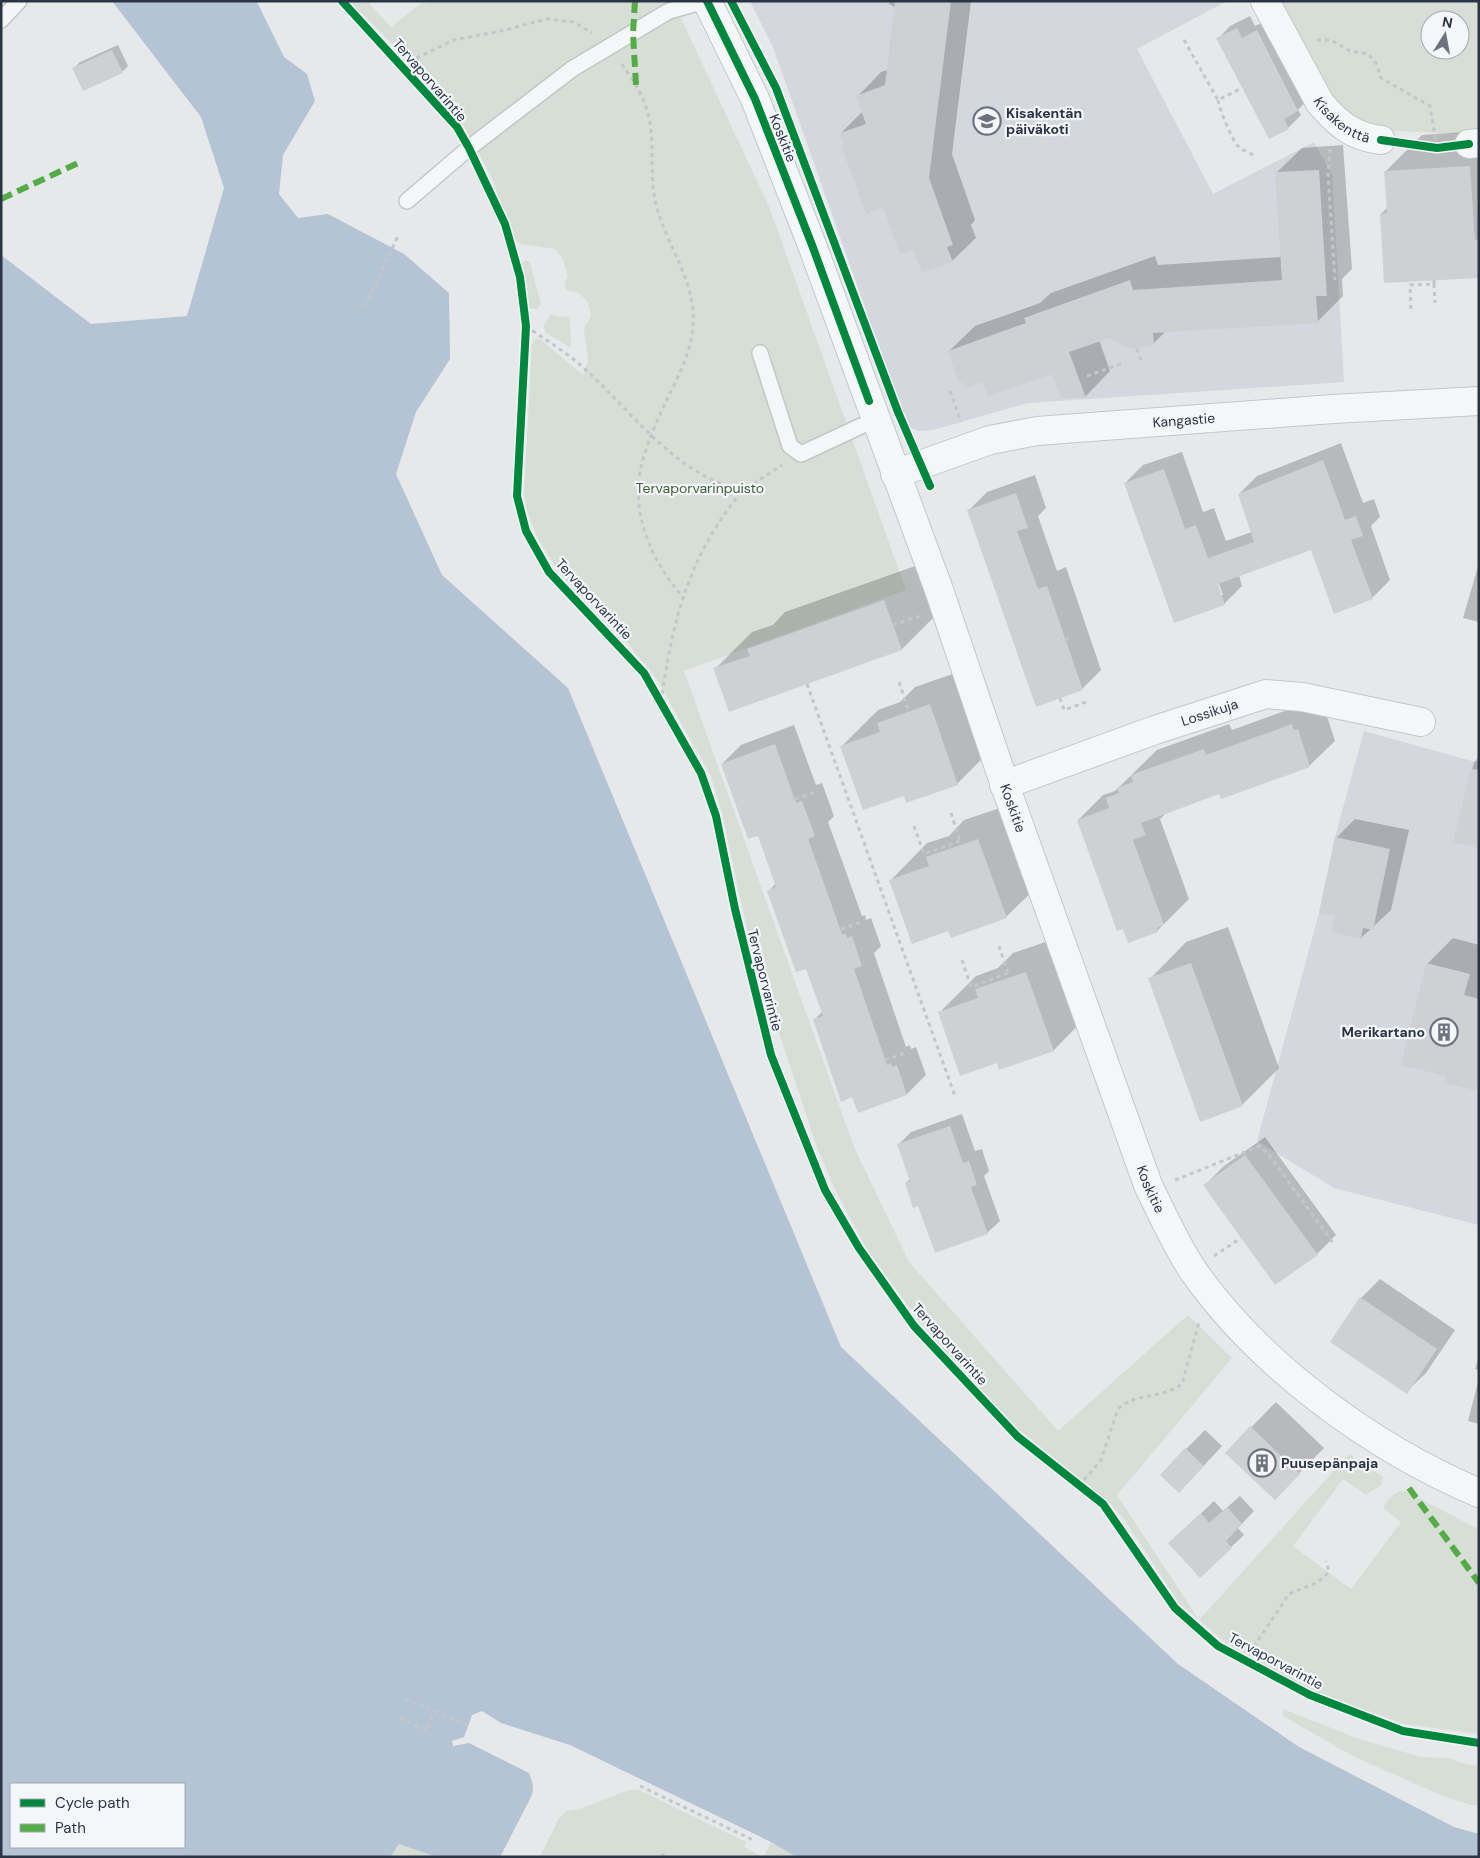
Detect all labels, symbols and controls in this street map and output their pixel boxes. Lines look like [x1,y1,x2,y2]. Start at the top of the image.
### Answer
north arrow [1420,10,1470,60]
text: N [1441,12,1454,32]
street label: Tervaporvarintie [389,35,471,125]
street label: Kisakenttä [1309,94,1372,147]
place label: Kisakentän päiväkoti [1006,104,1082,138]
school or university icon: Kisakentän päiväkoti [972,106,1002,136]
street label: Koskitie [765,111,801,165]
street label: Kangastie [1152,409,1216,431]
park label: Tervaporvarinpuisto [636,479,764,497]
street label: Tervaporvarintie [552,555,636,643]
street label: Lossikuja [1179,695,1240,730]
street label: Koskitie [996,782,1030,835]
street label: Tervaporvarintie [744,927,786,1033]
building icon: Merikartano [1429,1017,1459,1047]
place label: Merikartano [1341,1023,1425,1041]
street label: Koskitie [1133,1163,1169,1216]
street label: Tervaporvarintie [908,1299,992,1389]
building icon: Puusepänpaja [1247,1448,1277,1478]
place label: Puusepänpaja [1281,1454,1378,1472]
street label: Tervaporvarintie [1226,1628,1326,1694]
legend [10,1783,185,1848]
text: Cycle path [55,1793,130,1813]
text: Path [55,1818,86,1838]

